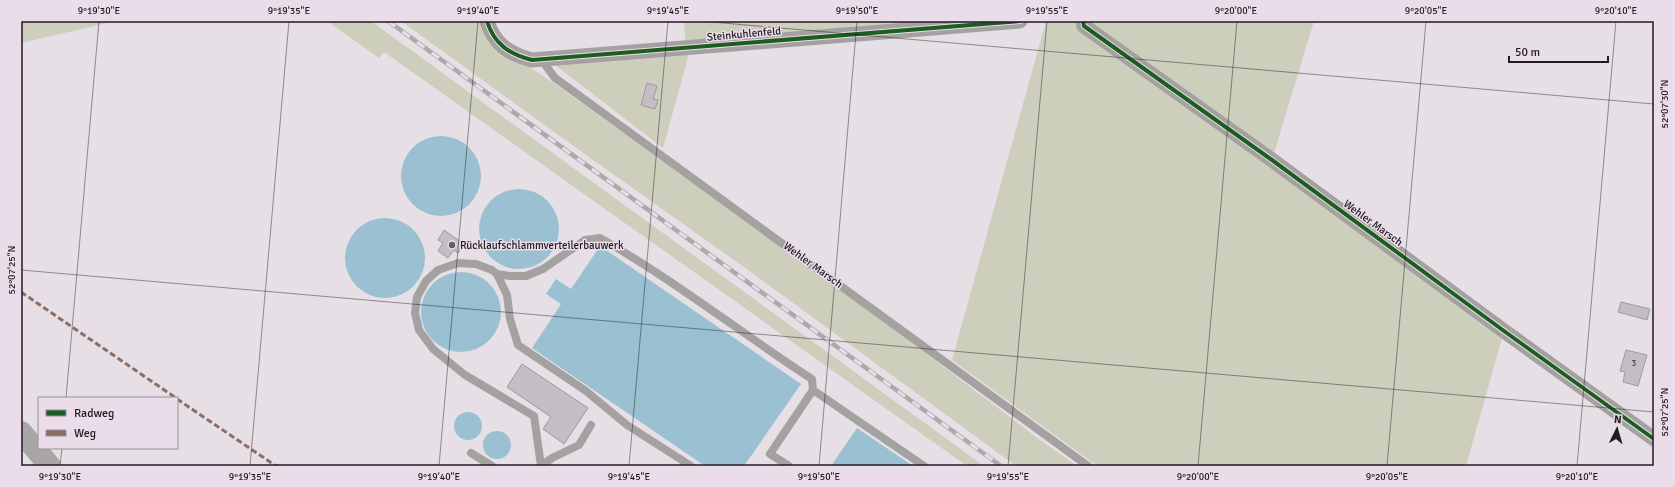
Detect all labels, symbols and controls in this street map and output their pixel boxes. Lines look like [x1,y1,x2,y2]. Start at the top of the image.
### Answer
text: 9°19'30"E [78,5,120,17]
text: 9°19'35"E [268,5,310,17]
text: 9°19'40"E [457,5,499,17]
text: 9°19'45"E [647,5,689,17]
text: 9°19'50"E [836,5,878,17]
text: 9°19'55"E [1026,5,1068,17]
text: 9°20'00"E [1215,5,1257,17]
text: 9°20'05"E [1405,5,1447,17]
text: 9°20'10"E [1595,5,1637,17]
street label: Steinkuhlenfeld [706,24,782,44]
scale bar [1509,38,1608,64]
text: 50 m [1515,45,1540,60]
text: 52°07'30"N [1659,80,1671,128]
street label: Wehler Marsch [1341,197,1405,249]
place label: Rücklaufschlammverteilerbauwerk [460,239,624,252]
street label: Wehler Marsch [781,239,845,291]
marker: Rücklaufschlammverteilerbauwerk [447,240,457,250]
text: 52°07'25"N [6,246,18,294]
house number: 3 [1632,358,1637,369]
text: 52°07'25"N [1659,388,1671,436]
legend [38,397,178,449]
text: Radweg [74,406,114,421]
north arrow [1597,409,1637,449]
text: N [1613,413,1622,426]
text: Weg [74,426,96,441]
text: 9°19'30"E [39,471,81,483]
text: 9°19'35"E [229,471,271,483]
text: 9°19'40"E [418,471,460,483]
text: 9°19'45"E [608,471,650,483]
text: 9°19'50"E [798,471,840,483]
text: 9°19'55"E [987,471,1029,483]
text: 9°20'00"E [1177,471,1219,483]
text: 9°20'05"E [1366,471,1408,483]
text: 9°20'10"E [1556,471,1598,483]

